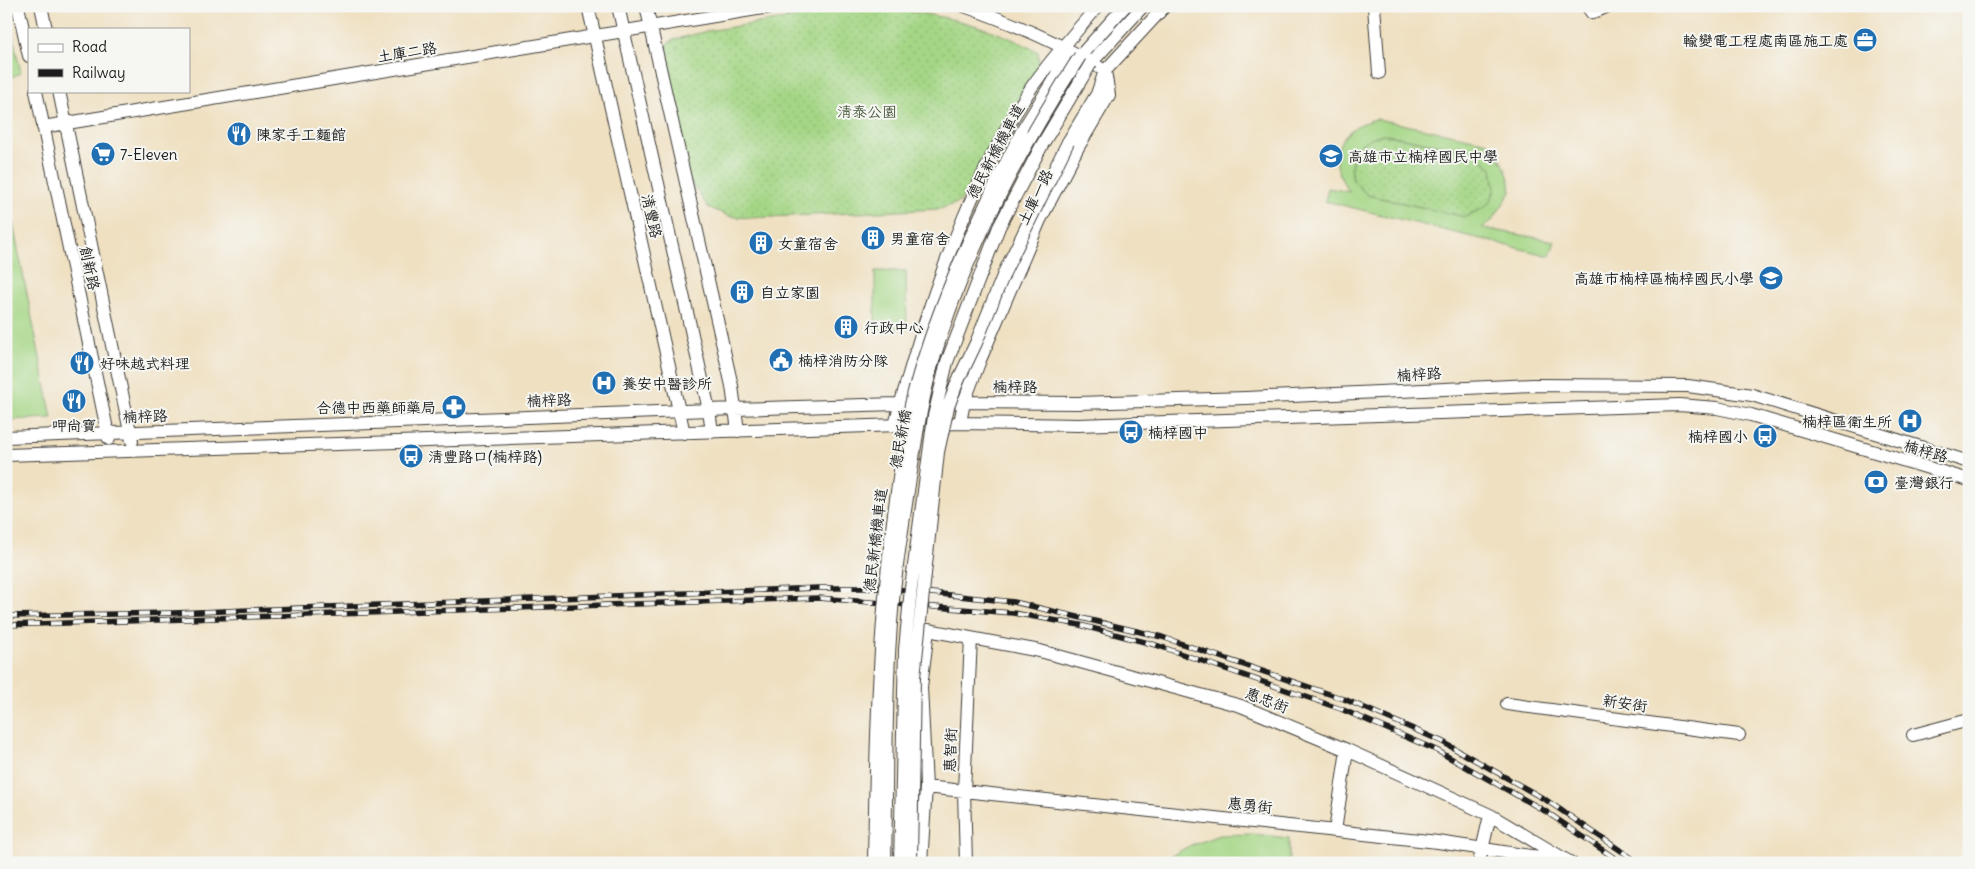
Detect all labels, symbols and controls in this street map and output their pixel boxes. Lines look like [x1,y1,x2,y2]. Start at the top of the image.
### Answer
office icon: 輸變電工程處南區施工處 [1852,27,1878,53]
legend [28,28,190,92]
place label: 輸變電工程處南區施工處 [1683,31,1848,50]
text: Road [72,37,107,56]
street label: 土庫二路 [376,38,438,66]
text: Railway [72,63,126,82]
street label: 德民新橋機車道 [962,100,1028,202]
park label: 清泰公園 [837,102,897,121]
restaurant icon: 陳家手工麵館 [226,121,252,147]
place label: 陳家手工麵館 [256,125,346,144]
supermarket icon: 7-Eleven [90,141,116,167]
school or university icon: 高雄市立楠梓國民中學 [1318,143,1344,169]
place label: 7-Eleven [120,145,178,164]
place label: 高雄市立楠梓國民中學 [1348,147,1498,166]
street label: 土庫一路 [1013,166,1057,228]
street label: 清豐路 [638,192,666,240]
building icon: 男童宿舍 [860,225,886,251]
place label: 男童宿舍 [890,229,950,248]
building icon: 女童宿舍 [748,230,774,256]
place label: 女童宿舍 [778,234,838,253]
street label: 創新路 [76,244,104,292]
school or university icon: 高雄市楠梓區楠梓國民小學 [1758,265,1784,291]
place label: 高雄市楠梓區楠梓國民小學 [1574,269,1754,288]
building icon: 自立家園 [729,279,755,305]
place label: 自立家園 [760,283,820,302]
building icon: 行政中心 [833,314,859,340]
place label: 行政中心 [864,318,924,337]
public building icon: 楠梓消防分隊 [768,347,794,373]
restaurant icon: 好味越式料理 [69,350,95,376]
place label: 楠梓消防分隊 [798,351,888,370]
place label: 好味越式料理 [100,354,190,373]
street label: 楠梓路 [1396,363,1442,385]
hospital icon: 養安中醫診所 [591,370,617,396]
place label: 養安中醫診所 [622,374,712,393]
street label: 楠梓路 [992,377,1038,396]
restaurant icon: 呷尚寶 [61,388,87,414]
street label: 楠梓路 [526,390,572,410]
pharmacy icon: 合德中西藥師藥局 [441,394,467,420]
place label: 合德中西藥師藥局 [316,398,436,417]
street label: 楠梓路 [122,406,168,426]
street label: 德民新橋 [885,408,915,470]
hospital icon: 楠梓區衛生所 [1897,408,1923,434]
place label: 楠梓區衛生所 [1802,412,1892,431]
place label: 呷尚寶 [51,416,97,435]
bus stop icon: 楠梓國中 [1118,419,1144,445]
place label: 楠梓國中 [1148,423,1208,442]
bus stop icon: 楠梓國小 [1752,423,1778,449]
place label: 楠梓國小 [1688,427,1748,446]
street label: 楠梓路 [1902,436,1950,466]
bus stop icon: 清豐路口(楠梓路) [398,443,424,469]
place label: 清豐路口(楠梓路) [428,447,542,466]
bank icon: 臺灣銀行 [1863,469,1889,495]
place label: 臺灣銀行 [1894,473,1954,492]
street label: 德民新橋機車道 [859,487,891,593]
street label: 惠忠街 [1243,683,1291,717]
street label: 新安街 [1601,690,1649,716]
street label: 惠智街 [940,727,960,773]
street label: 惠勇街 [1227,793,1273,817]

